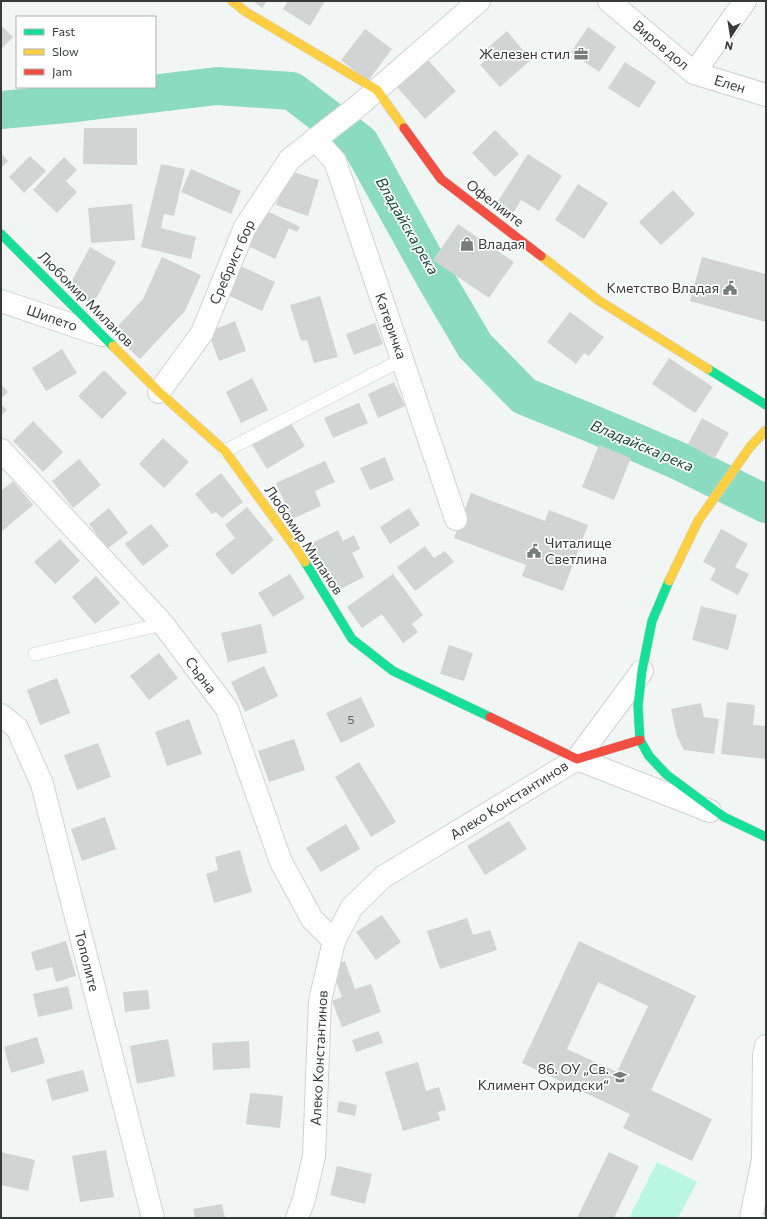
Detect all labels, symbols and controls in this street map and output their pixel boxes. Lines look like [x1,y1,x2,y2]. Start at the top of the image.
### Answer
legend [16,16,156,88]
street label: Виров дол [630,16,693,73]
north arrow [711,16,751,56]
text: Fast [52,24,75,38]
text: N [723,39,734,53]
text: Slow [52,44,79,58]
place label: Железен стил [479,45,570,62]
office icon: Железен стил [573,46,589,62]
text: Jam [52,64,72,79]
street label: Елен [712,71,748,96]
water label: Владайска река [373,173,443,278]
street label: Офелиите [463,175,528,230]
street label: Сребрист бор [205,217,258,307]
place label: Владая [478,235,525,252]
shop icon: Владая [459,236,475,252]
street label: Любомир Миланов [35,247,138,350]
place label: Кметство Владая [607,279,719,296]
public building icon: Кметство Владая [722,280,738,296]
street label: Катеричка [372,290,411,361]
street label: Шипето [24,301,80,334]
water label: Владайска река [588,415,697,475]
street label: Любомир Миланов [262,482,347,598]
place label: Читалище Светлина [545,534,612,567]
public building icon: Читалище Светлина [526,543,542,559]
street label: Сърна [182,653,221,696]
house number: 5 [348,712,355,726]
street label: Алеко Константинов [447,756,571,843]
street label: Тополите [72,929,103,993]
street label: Алеко Константинов [306,990,331,1126]
place label: 86. ОУ „Св. Климент Охридски“ [478,1060,609,1093]
school or university icon: 86. ОУ „Св. Климент Охридски“ [612,1069,628,1085]

